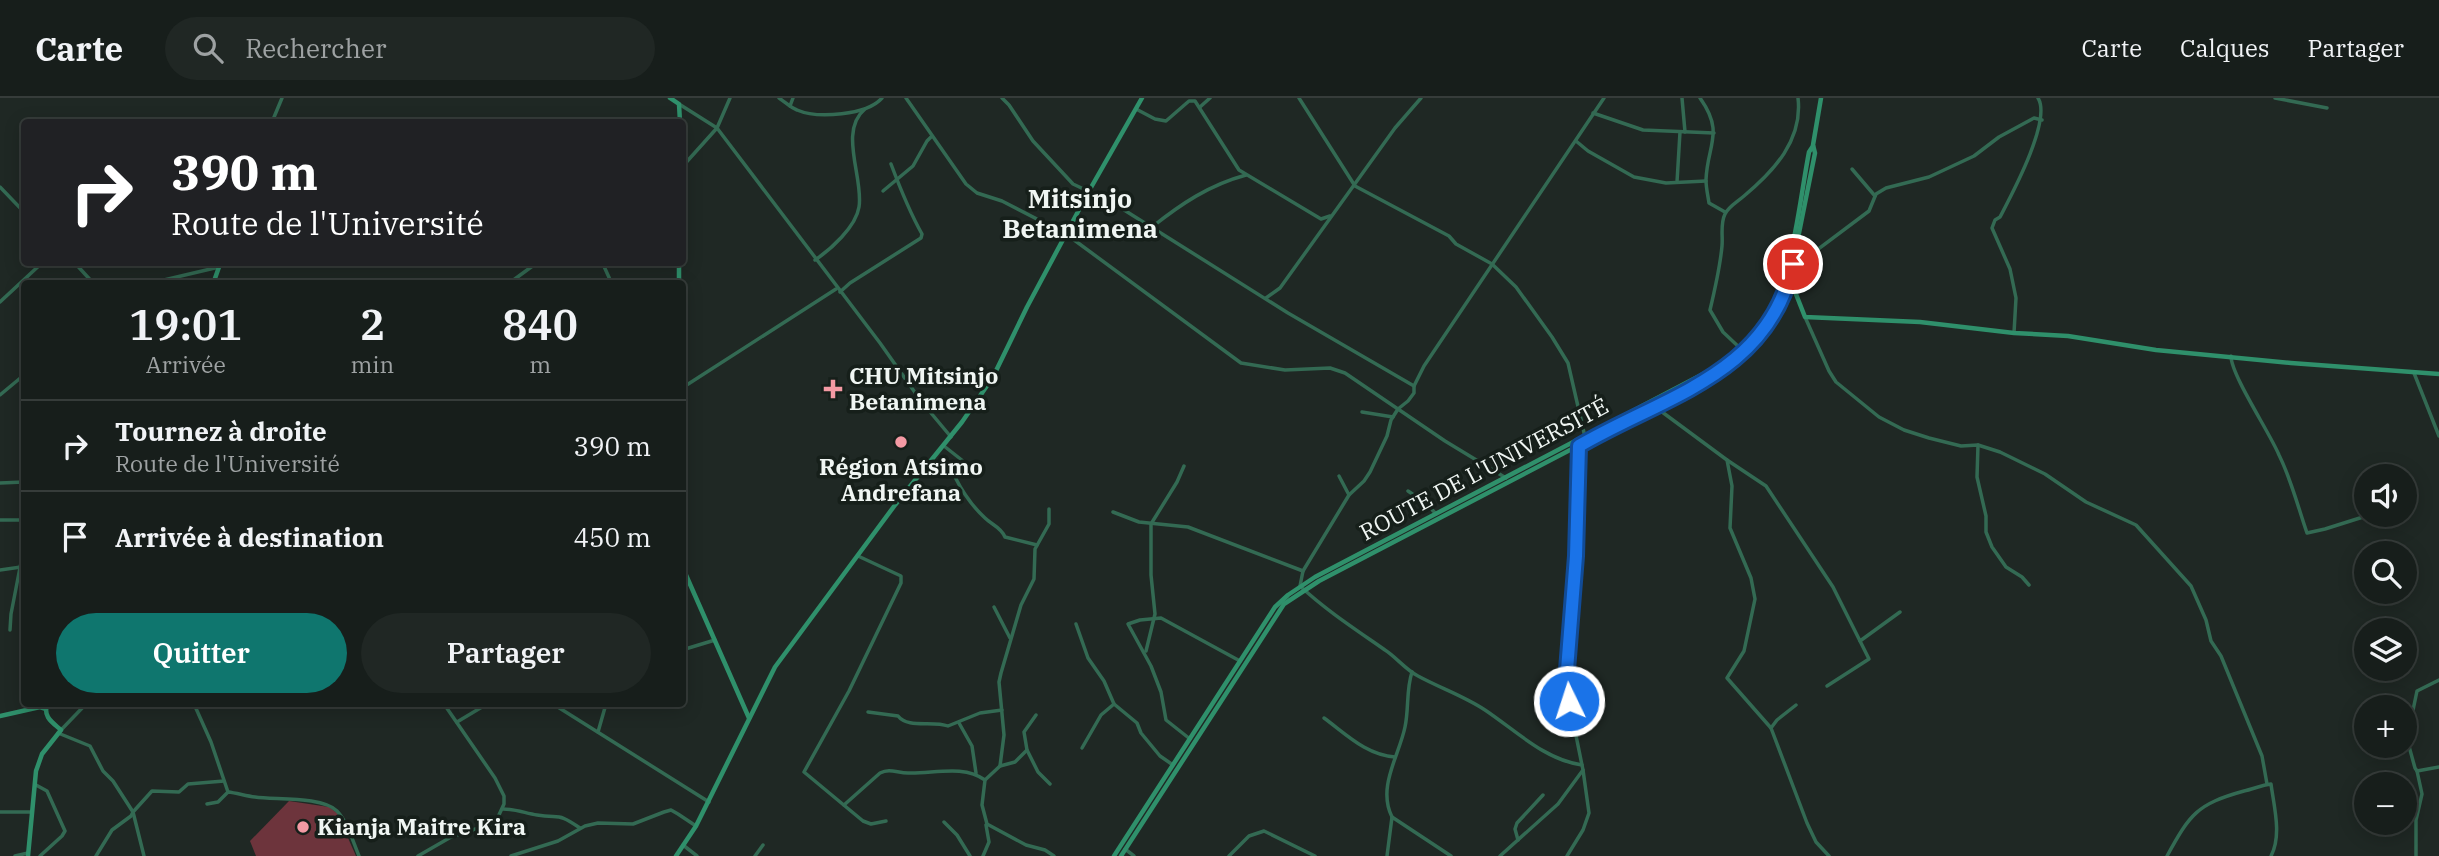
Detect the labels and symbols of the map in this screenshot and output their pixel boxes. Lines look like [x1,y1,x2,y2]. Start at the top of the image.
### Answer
district label: Mitsinjo Betanimena [1002,181,1158,245]
pin [1763,234,1823,294]
place label: CHU Mitsinjo Betanimena [849,360,998,416]
marker: CHU Mitsinjo Betanimena [823,379,843,399]
street label: ROUTE DE L'UNIVERSITÉ [1354,390,1613,546]
marker: Région Atsimo Andrefana [893,434,909,450]
place label: Région Atsimo Andrefana [819,451,983,507]
position arrow [1532,664,1606,738]
place label: Kianja Maitre Kira [317,811,526,841]
marker: Kianja Maitre Kira [295,819,311,835]

